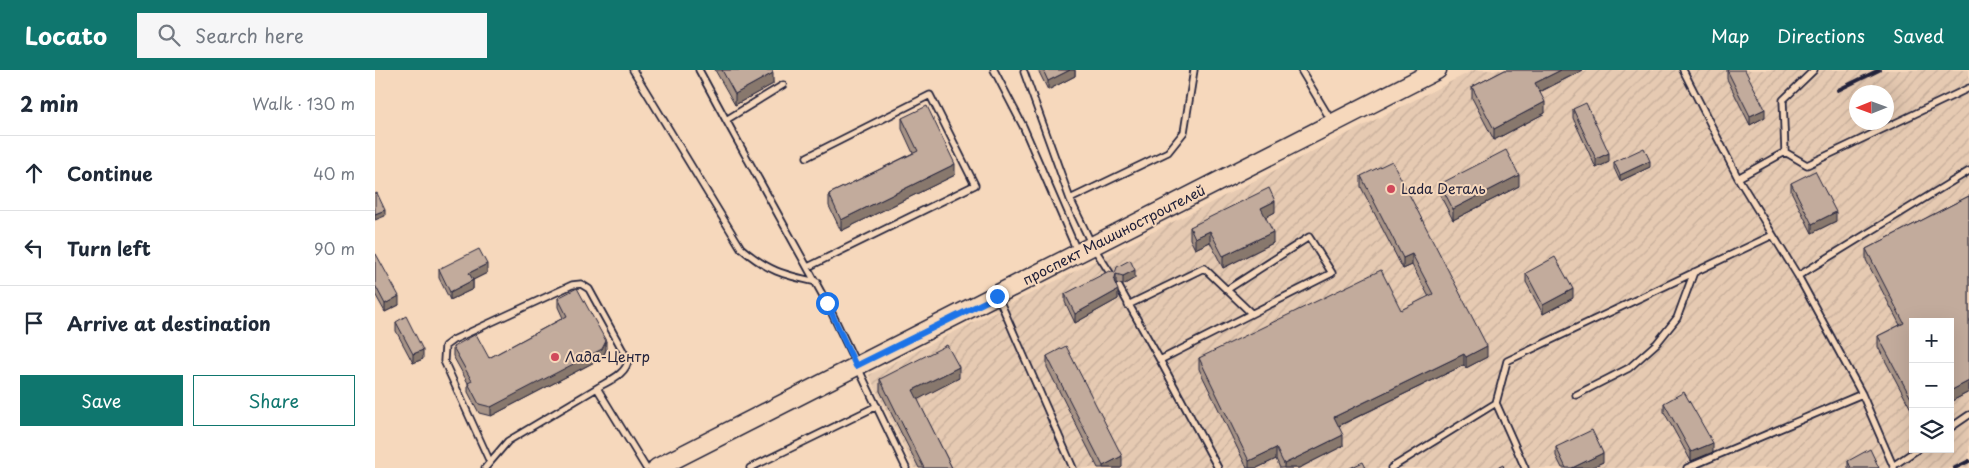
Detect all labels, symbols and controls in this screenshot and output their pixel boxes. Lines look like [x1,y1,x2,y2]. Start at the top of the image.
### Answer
search box [137,13,487,58]
text: Locato [25,17,107,53]
icon: search [155,21,183,49]
text: Search here [195,21,304,49]
text: Map [1711,22,1749,49]
text: Directions [1777,22,1865,49]
text: Saved [1893,22,1944,49]
north arrow [1849,85,1894,130]
text: 2 min [20,87,79,119]
text: Walk · 130 m [252,91,355,115]
icon: ahead [20,159,48,187]
text: Continue [67,159,153,187]
text: 40 m [313,161,355,185]
place label: Lada Dеталь [1401,178,1486,199]
street label: проспект Машиностроителей [1019,179,1209,290]
marker: Lada Dеталь [1385,183,1397,195]
icon: left [20,234,48,262]
text: Turn left [67,234,151,262]
text: 90 m [314,236,355,260]
route end [986,285,1009,308]
route start [816,292,839,315]
icon: arrive [20,309,48,337]
text: Arrive at destination [67,309,271,337]
map controls [1909,318,1954,453]
button: + [1909,318,1954,363]
place label: Лада-Центр [565,346,650,367]
marker: Лада-Центр [549,351,561,363]
button: − [1909,363,1954,408]
button: Save [20,375,183,426]
button: Share [193,375,355,426]
button: layers [1909,408,1954,453]

